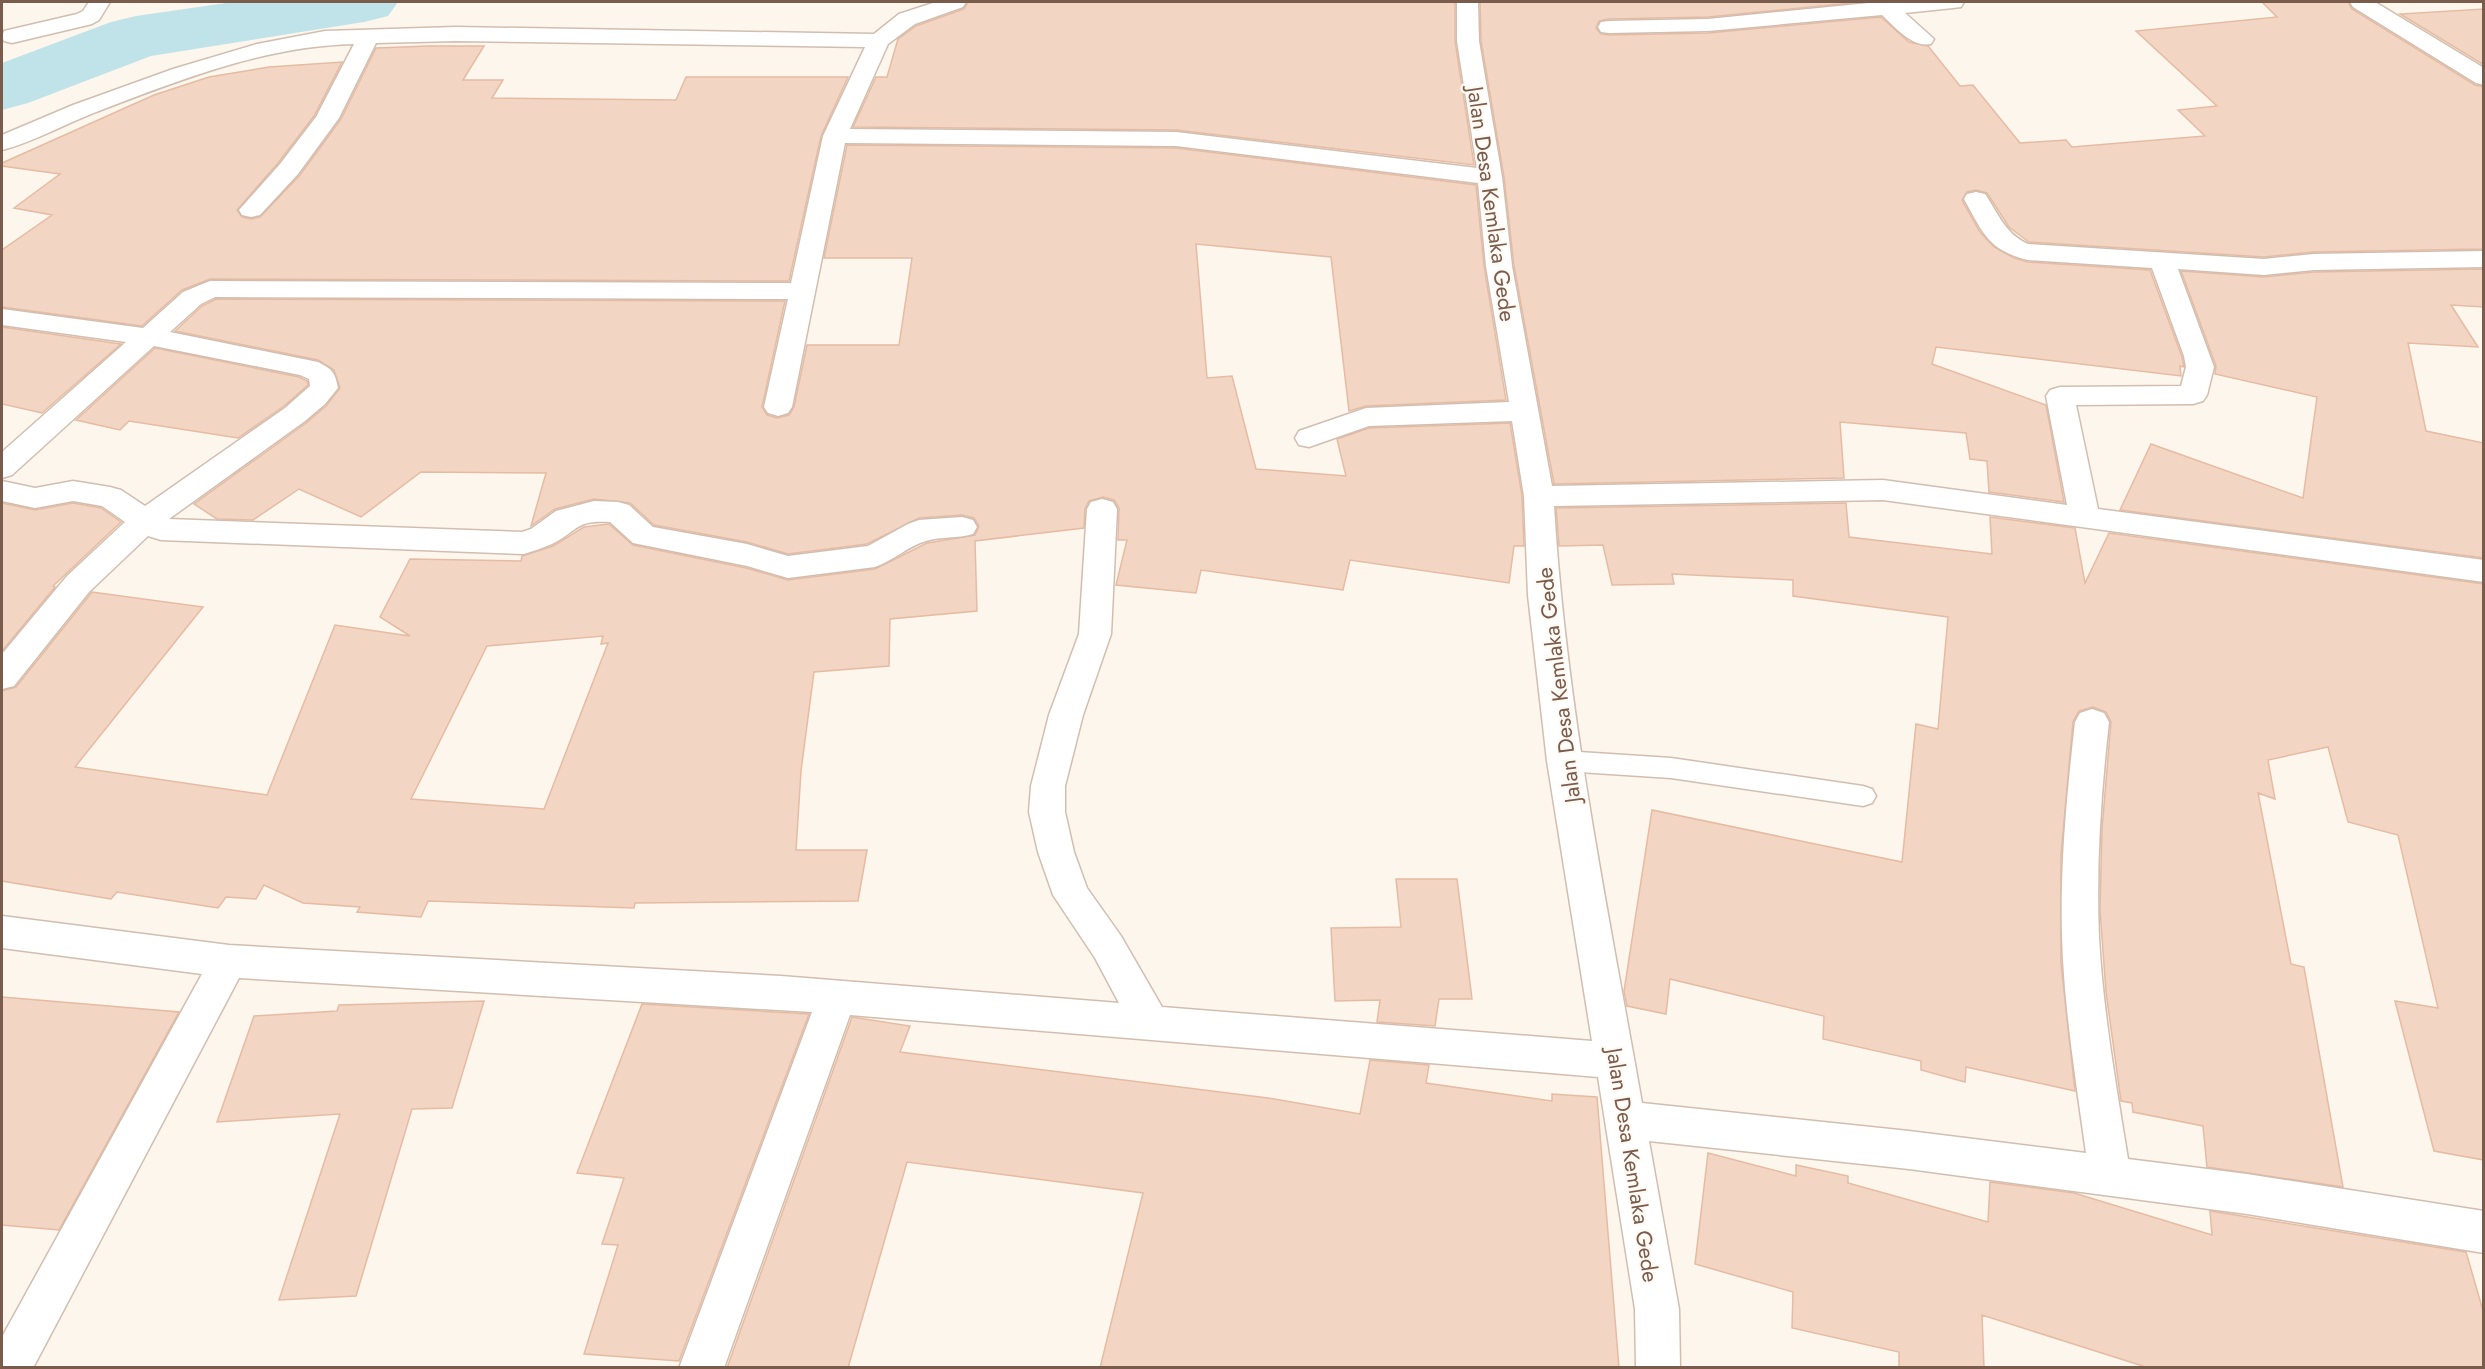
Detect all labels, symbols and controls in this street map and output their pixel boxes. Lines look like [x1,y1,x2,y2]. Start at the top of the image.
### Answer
street label: Jalan Desa Kemlaka Gede [1459,81,1524,324]
street label: Jalan Desa Kemlaka Gede [1528,565,1589,808]
street label: Jalan Desa Kemlaka Gede [1598,1042,1667,1285]

